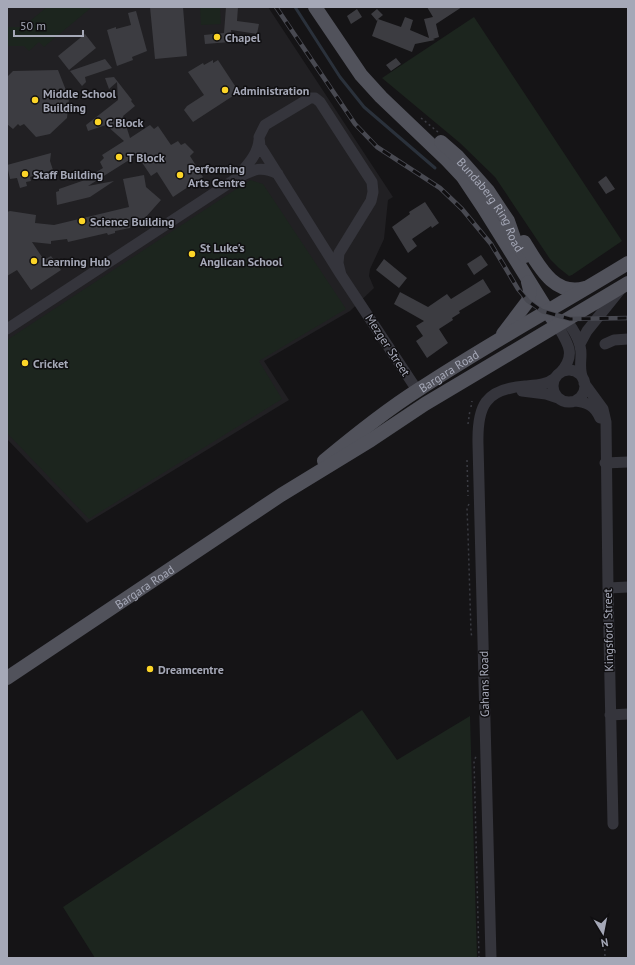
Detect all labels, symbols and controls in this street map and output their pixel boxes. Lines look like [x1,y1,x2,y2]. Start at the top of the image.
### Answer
scale bar [14,12,83,38]
text: 50 m [20,18,46,33]
place label: Chapel [225,30,261,45]
marker: Chapel [212,32,222,42]
place label: Administration [233,83,309,98]
marker: Administration [220,85,230,95]
place label: Middle School Building [43,86,116,115]
marker: Middle School Building [30,95,40,105]
place label: C Block [106,115,144,130]
marker: C Block [93,117,103,127]
place label: T Block [127,150,165,165]
marker: T Block [114,152,124,162]
street label: Bundaberg Ring Road [454,154,527,254]
place label: Performing Arts Centre [188,161,245,190]
place label: Staff Building [33,167,103,182]
marker: Staff Building [20,169,30,179]
marker: Performing Arts Centre [175,170,185,180]
place label: Science Building [90,214,175,229]
marker: Science Building [77,216,87,226]
place label: St Luke's Anglican School [200,240,283,269]
marker: St Luke's Anglican School [187,249,197,259]
place label: Learning Hub [42,254,111,269]
marker: Learning Hub [29,256,39,266]
street label: Mezger Street [362,311,414,379]
street label: Bargara Road [416,346,481,395]
place label: Cricket [33,356,69,371]
marker: Cricket [20,358,30,368]
street label: Bargara Road [112,561,177,612]
street label: Kingsford Street [600,588,616,672]
street label: Gahans Road [476,651,492,717]
place label: Dreamcentre [158,662,224,677]
marker: Dreamcentre [145,664,155,674]
north arrow [583,913,623,953]
text: N [600,935,610,950]

